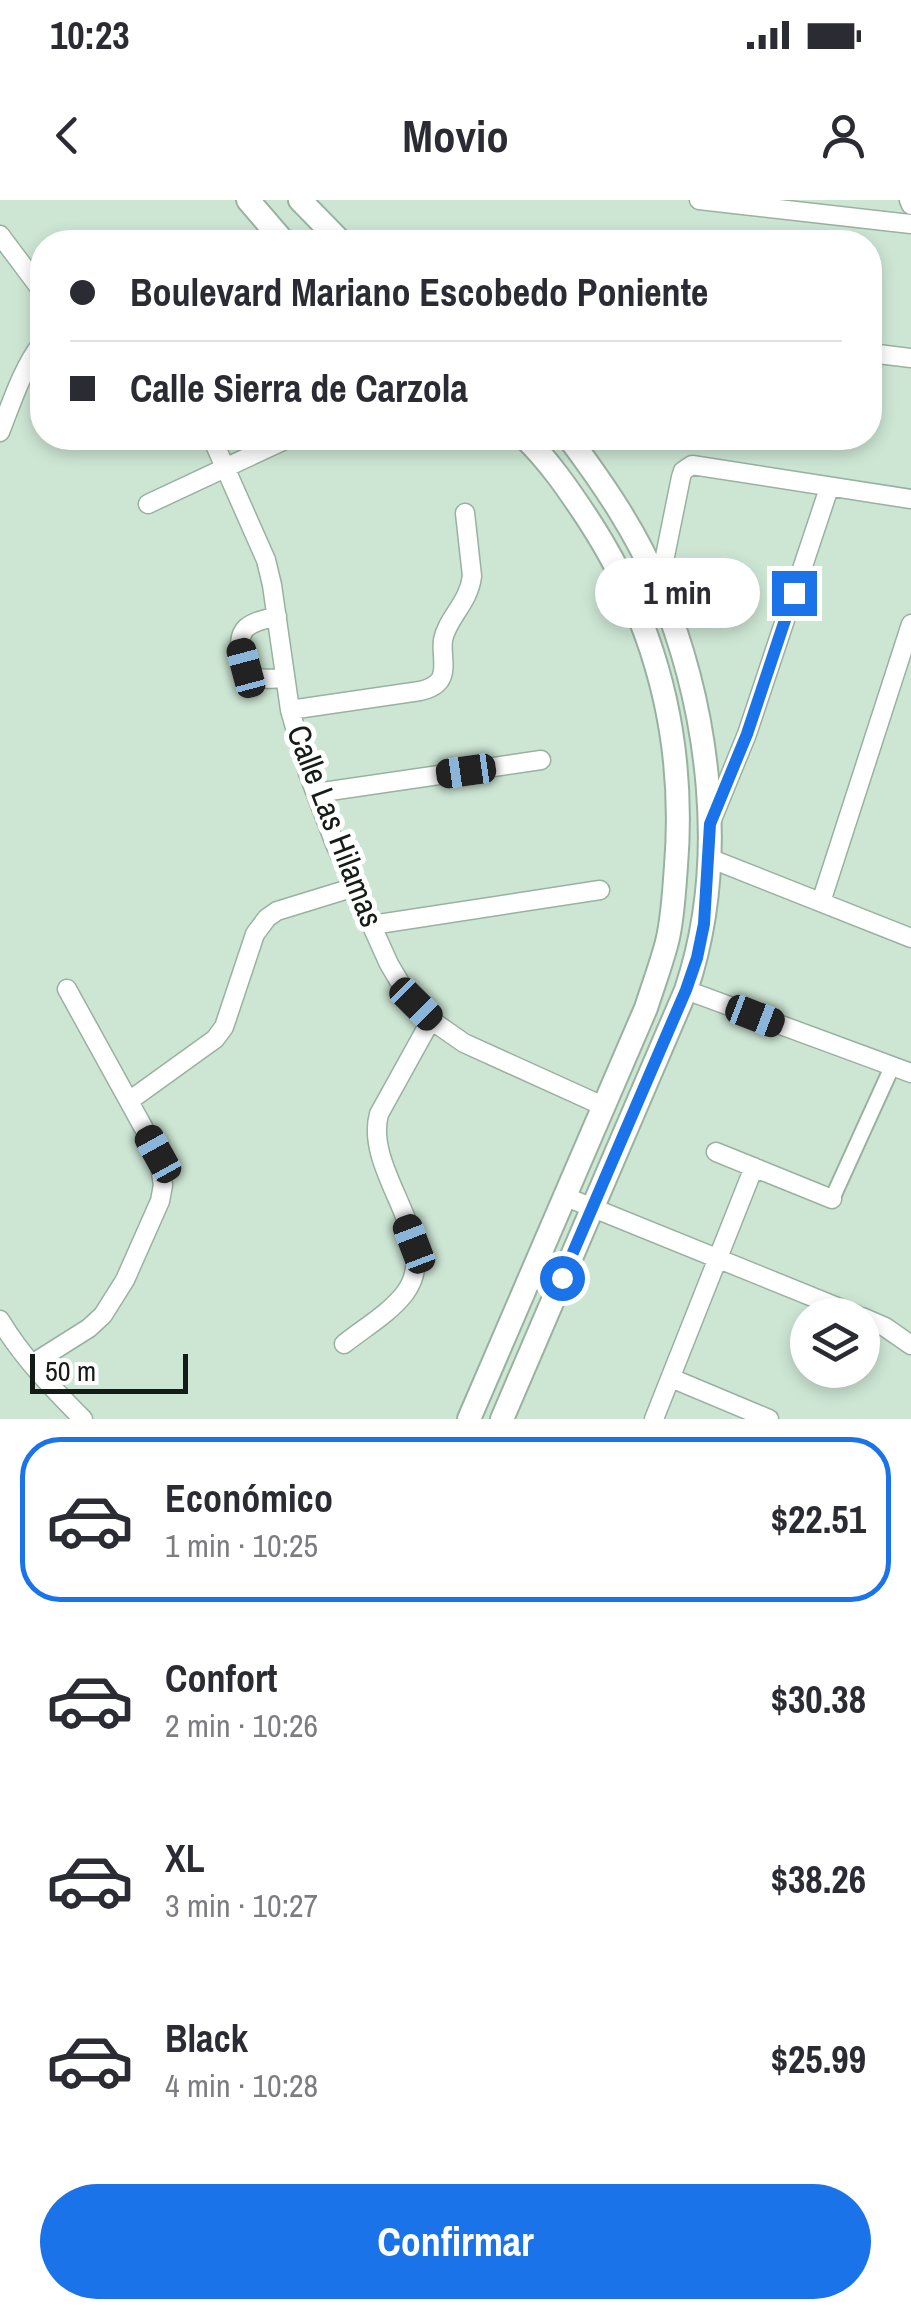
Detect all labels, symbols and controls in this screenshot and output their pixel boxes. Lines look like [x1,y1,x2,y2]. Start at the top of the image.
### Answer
text: 10:23 [50,10,130,61]
text: Movio [402,105,509,166]
icon: back [40,108,95,163]
icon: person [816,108,871,163]
text: Boulevard Mariano Escobedo Poniente [130,267,708,318]
text: Calle Sierra de Carzola [130,363,468,414]
callout: 1 min [594,558,759,628]
text: 1 min [643,571,712,614]
route end [772,571,817,616]
car [224,635,268,701]
street label: Calle Las Hilamas [277,719,394,933]
car [434,752,498,790]
car [384,972,448,1036]
car [722,991,788,1041]
car [130,1120,186,1188]
car [389,1211,439,1277]
route start [540,1256,585,1301]
map controls [790,1298,880,1388]
button: layers [790,1298,880,1388]
scale bar [30,1349,188,1394]
text: 50 m [45,1352,96,1390]
text: Económico [165,1473,333,1524]
icon: car [45,1475,135,1565]
text: $22.51 [771,1494,866,1545]
text: 1 min · 10:25 [165,1524,318,1567]
text: Confort [165,1653,277,1704]
icon: car [45,1655,135,1745]
text: $30.38 [771,1674,866,1725]
text: 2 min · 10:26 [165,1704,318,1747]
text: XL [165,1833,205,1884]
icon: car [45,1835,135,1925]
text: $38.26 [771,1854,866,1905]
text: 3 min · 10:27 [165,1884,318,1927]
text: Black [165,2013,248,2064]
icon: car [45,2015,135,2105]
text: $25.99 [771,2034,866,2085]
text: 4 min · 10:28 [165,2064,318,2107]
button: Confirmar [40,2184,871,2299]

